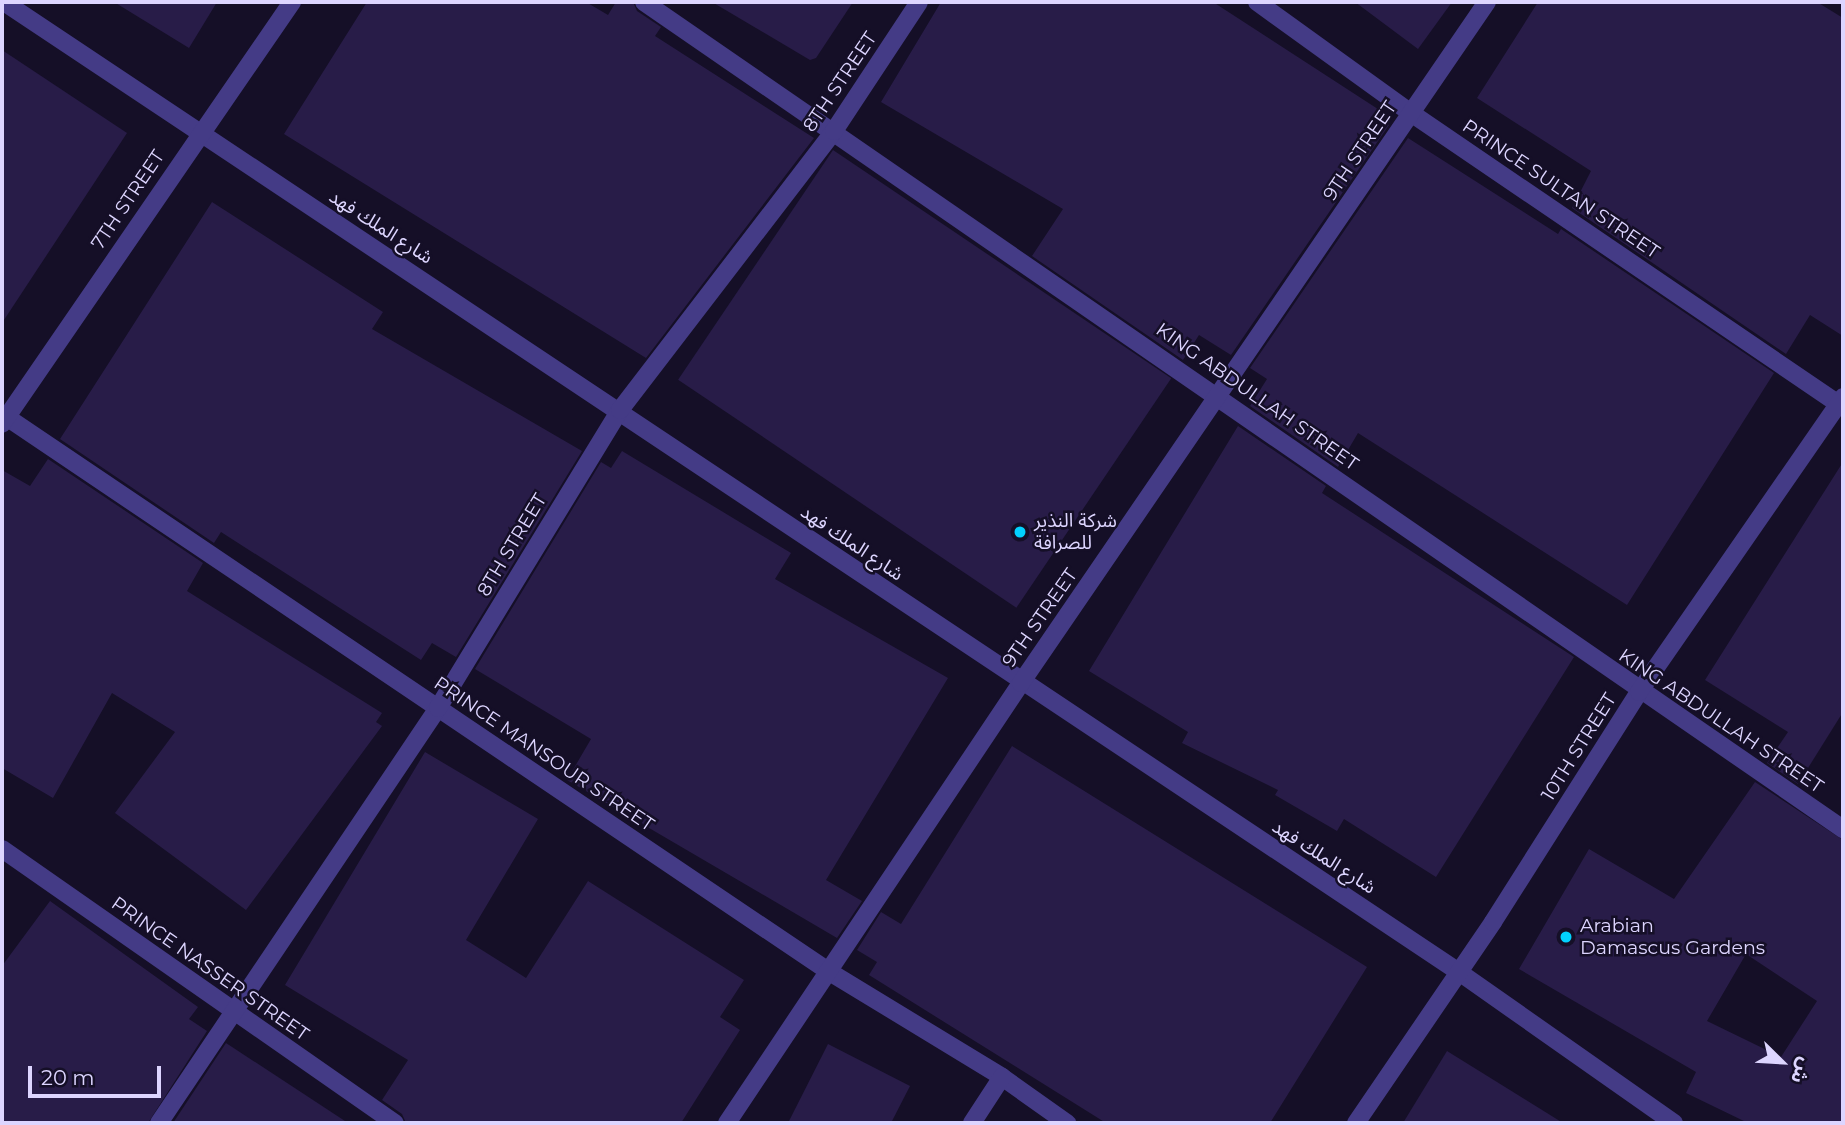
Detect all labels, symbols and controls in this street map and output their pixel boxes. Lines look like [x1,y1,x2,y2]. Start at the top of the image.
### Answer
street label: 8TH STREET [798,28,882,136]
street label: 9TH STREET [1318,97,1402,205]
street label: PRINCE SULTAN STREET [1458,114,1664,264]
street label: 7TH STREET [86,146,170,254]
street label: شارع الملك فهد [325,185,437,269]
street label: KING ABDULLAH STREET [1151,318,1363,476]
street label: 8TH STREET [472,490,552,600]
street label: شارع الملك فهد [796,500,908,586]
place label: شركة النذير للصرافة [1034,510,1117,554]
marker: شركة النذير للصرافة [1012,524,1028,540]
street label: 9TH STREET [998,564,1082,672]
street label: KING ABDULLAH STREET [1614,644,1828,798]
street label: PRINCE MANSOUR STREET [430,672,658,836]
street label: 10TH STREET [1537,689,1621,805]
street label: شارع الملك فهد [1268,815,1380,899]
street label: PRINCE NASSER STREET [107,892,313,1046]
place label: Arabian Damascus Gardens [1580,915,1765,959]
marker: Arabian Damascus Gardens [1558,929,1574,945]
north arrow [1747,1027,1817,1097]
scale bar [32,1052,164,1096]
text: ش [1786,1054,1817,1087]
text: 20 m [41,1065,95,1090]

